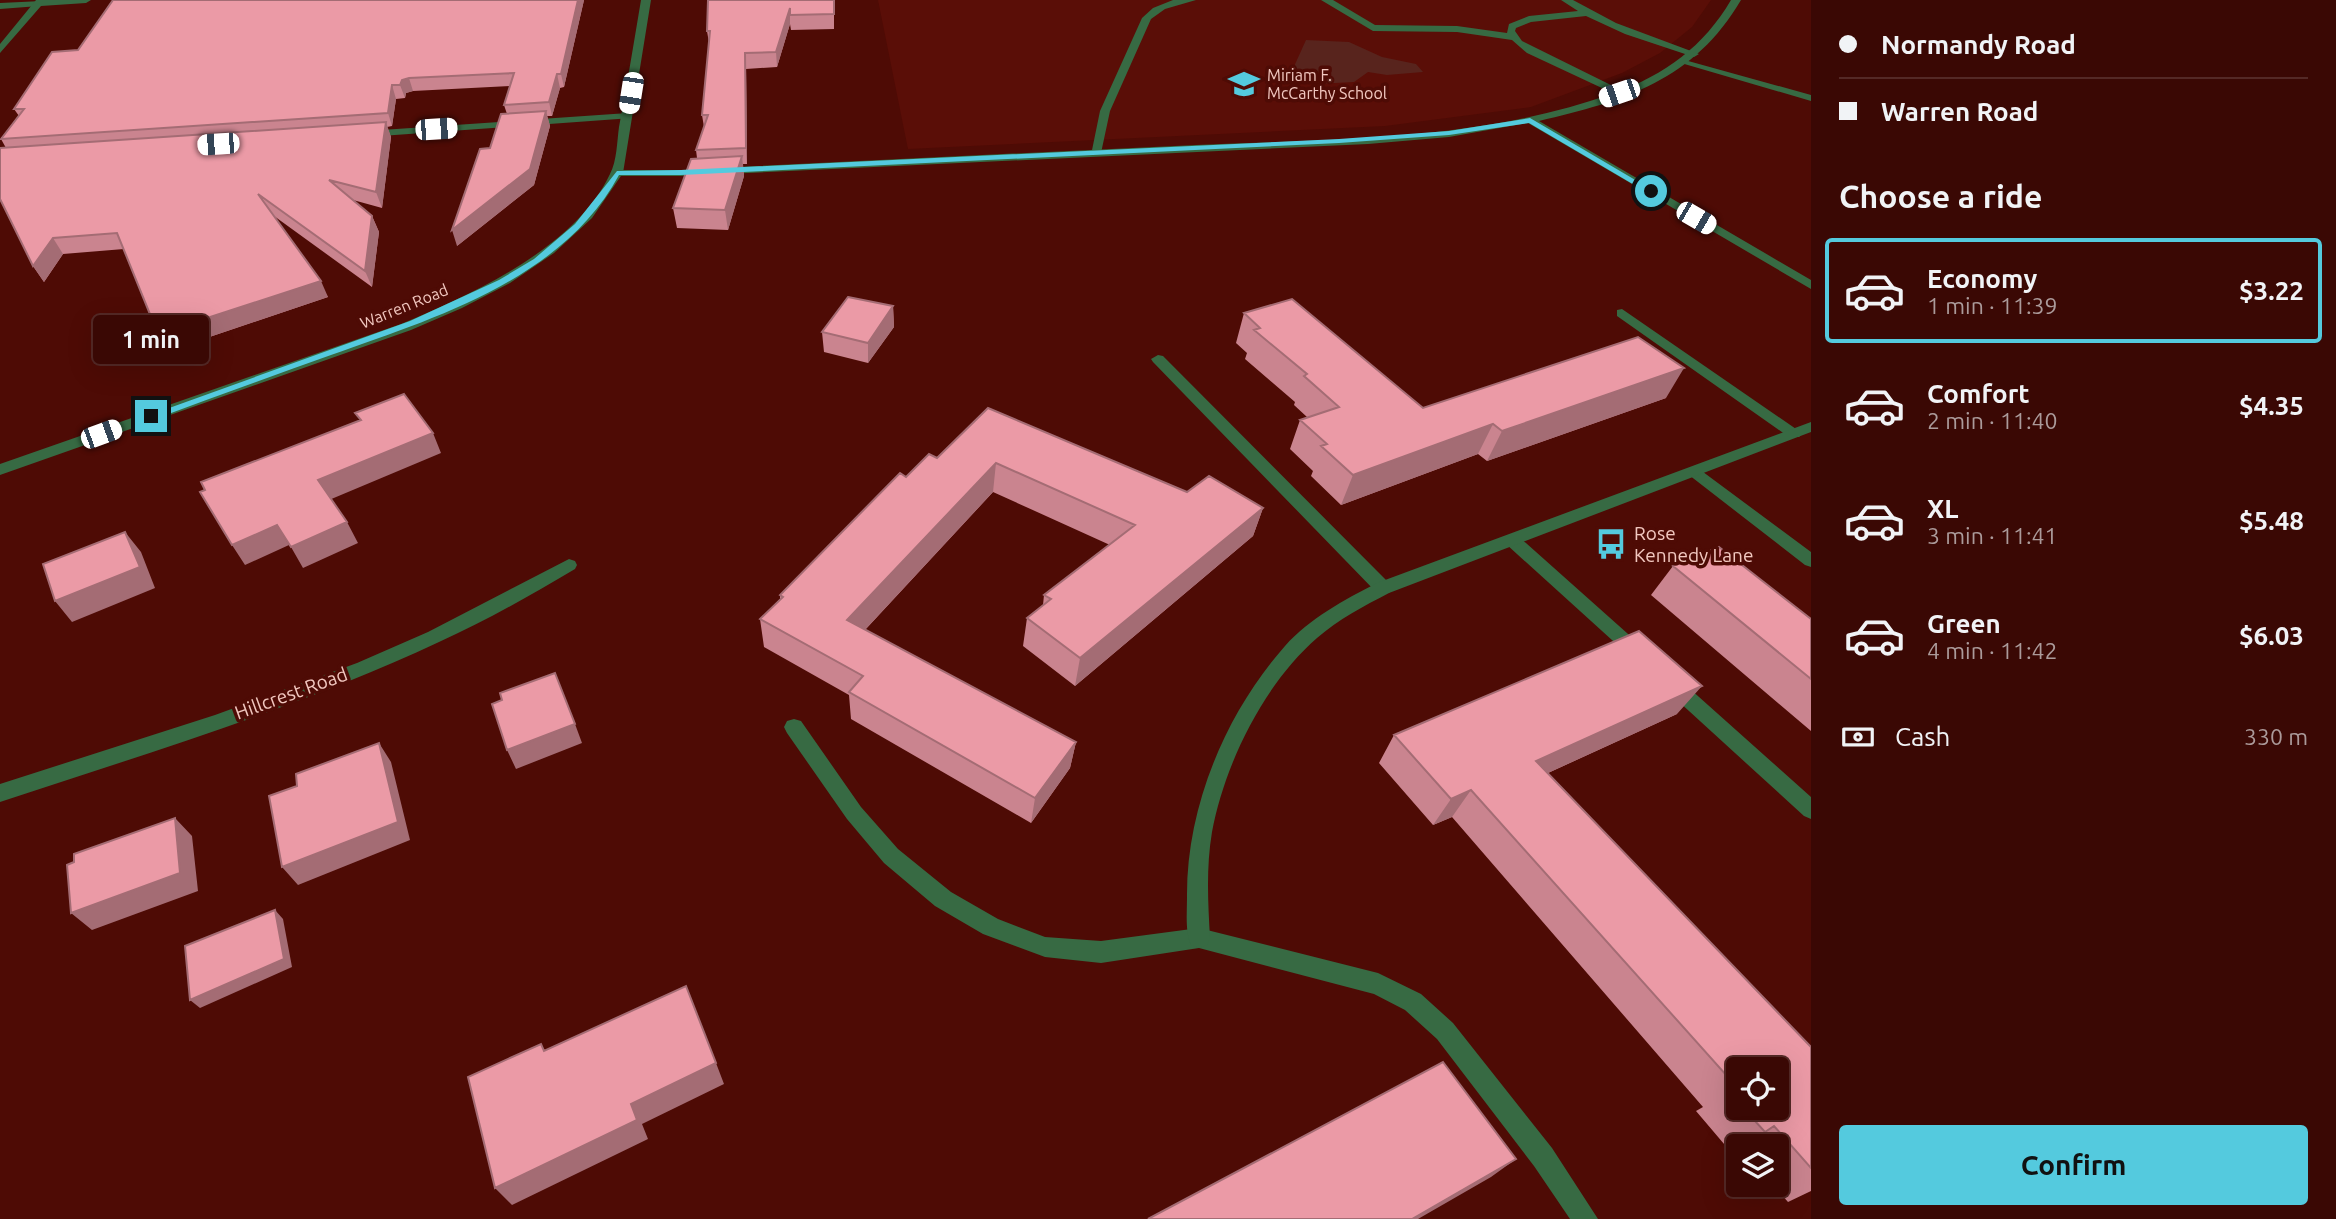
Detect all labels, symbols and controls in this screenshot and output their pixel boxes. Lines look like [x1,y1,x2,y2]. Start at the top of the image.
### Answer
text: Normandy Road [1881,30,2076,59]
place label: Miriam F. McCarthy School [1267,66,1387,102]
school or university icon: Miriam F. McCarthy School [1227,67,1261,101]
car [618,71,645,115]
car [1596,76,1643,110]
text: Warren Road [1881,97,2038,126]
car [415,117,458,141]
car [197,132,240,156]
route start [1635,175,1667,207]
text: Choose a ride [1839,178,2042,214]
car [1673,198,1720,238]
icon: car [1843,259,1906,322]
text: Economy [1927,264,2037,293]
text: $3.22 [2239,276,2304,305]
street label: Warren Road [357,280,451,332]
text: 1 min · 11:39 [1927,293,2058,318]
callout: 1 min [93,314,209,364]
text: 1 min [122,327,180,352]
icon: car [1843,374,1906,437]
text: Comfort [1927,379,2030,408]
text: $4.35 [2239,391,2304,420]
route end [135,400,167,432]
text: 2 min · 11:40 [1927,408,2058,433]
car [78,417,125,451]
icon: car [1843,489,1906,552]
text: XL [1927,494,1958,523]
text: $5.48 [2239,506,2304,535]
place label: Rose Kennedy Lane [1634,522,1753,566]
text: 3 min · 11:41 [1927,523,2058,548]
bus stop icon: Rose Kennedy Lane [1594,527,1628,561]
icon: car [1843,604,1906,667]
text: Green [1927,609,2001,638]
text: $6.03 [2239,621,2304,650]
text: 4 min · 11:42 [1927,638,2058,663]
street label: Hillcrest Road [232,662,350,724]
icon: cash [1839,718,1877,756]
text: Cash [1895,722,1950,751]
text: 330 m [2244,724,2308,749]
map controls [1726,1057,1789,1197]
button: locate [1726,1057,1789,1120]
button: Confirm [1839,1125,2308,1205]
button: layers [1726,1134,1789,1197]

